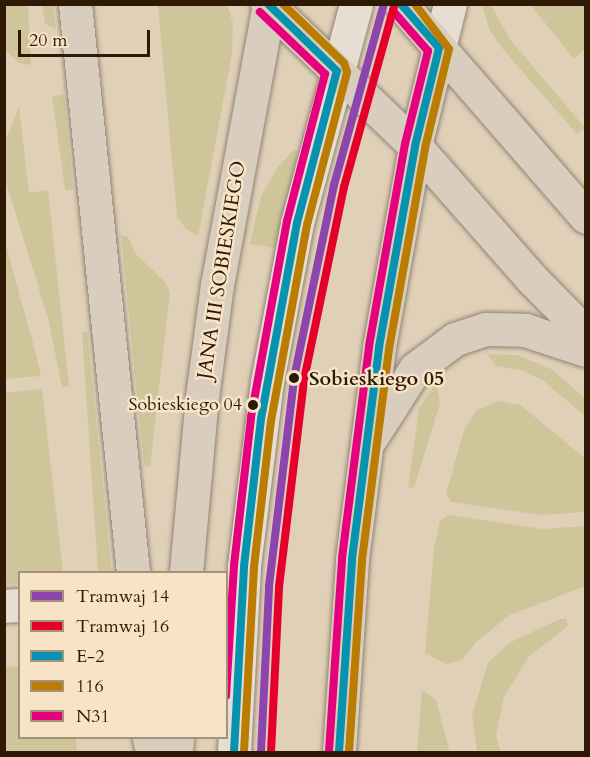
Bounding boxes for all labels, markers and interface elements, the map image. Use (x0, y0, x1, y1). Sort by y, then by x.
scale bar (21, 18, 153, 56)
text: 20 m (29, 28, 68, 53)
street label: JANA III SOBIESKIEGO (192, 159, 250, 381)
place label: Sobieskiego 05 (309, 366, 444, 390)
marker: Sobieskiego 05 (284, 368, 304, 388)
place label: Sobieskiego 04 (128, 394, 242, 416)
marker: Sobieskiego 04 (247, 399, 259, 411)
legend (18, 571, 228, 739)
text: Tramwaj 14 (76, 584, 169, 609)
text: Tramwaj 16 (76, 614, 169, 639)
text: E-2 (76, 644, 104, 669)
text: 116 (76, 674, 104, 699)
text: N31 (76, 704, 110, 729)

